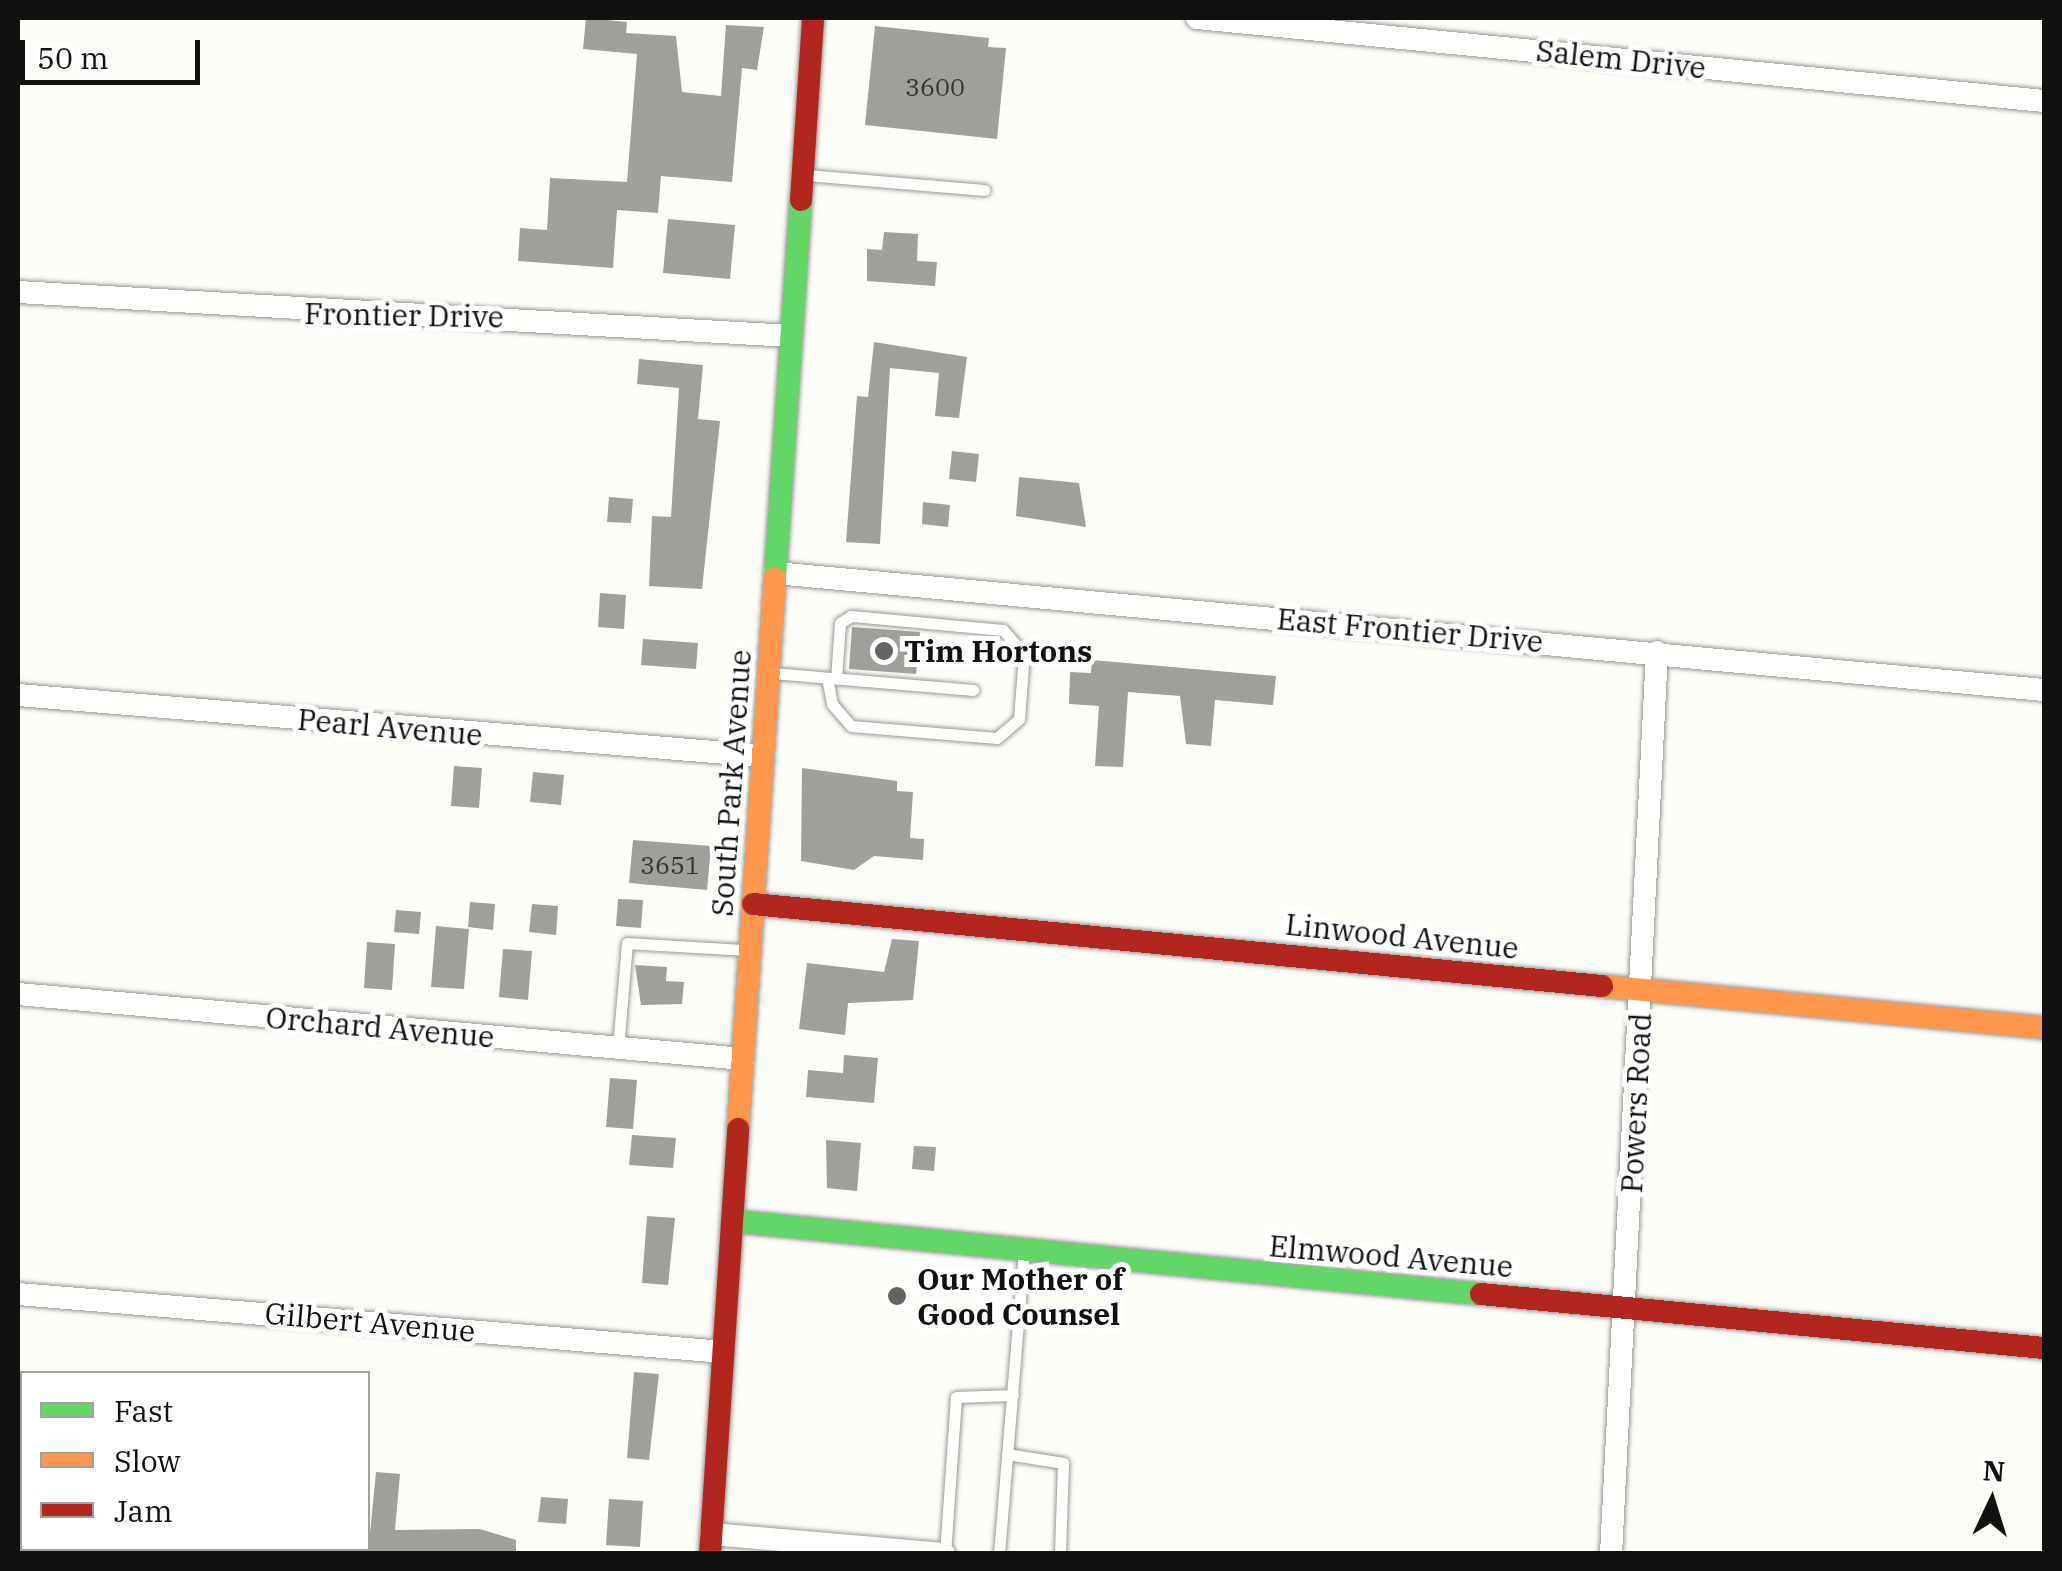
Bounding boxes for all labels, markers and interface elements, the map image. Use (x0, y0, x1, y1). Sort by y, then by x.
scale bar (25, 20, 205, 82)
street label: Salem Drive (1534, 32, 1708, 86)
text: 50 m (37, 38, 109, 77)
house number: 3600 (905, 72, 965, 102)
street label: Frontier Drive (304, 295, 504, 335)
street label: East Frontier Drive (1275, 600, 1545, 660)
place label: Tim Hortons (904, 633, 1092, 669)
marker: Tim Hortons (873, 640, 895, 662)
street label: South Park Avenue (704, 648, 758, 918)
street label: Pearl Avenue (296, 701, 484, 753)
house number: 3651 (640, 850, 700, 880)
street label: Linwood Avenue (1284, 906, 1520, 966)
street label: Orchard Avenue (264, 999, 496, 1055)
street label: Powers Road (1613, 1012, 1659, 1194)
street label: Elmwood Avenue (1268, 1227, 1514, 1285)
place label: Our Mother of Good Counsel (917, 1261, 1124, 1332)
marker: Our Mother of Good Counsel (886, 1285, 908, 1307)
street label: Gilbert Avenue (263, 1295, 477, 1349)
legend (20, 1371, 370, 1551)
text: Fast (114, 1391, 173, 1430)
text: Slow (114, 1441, 181, 1480)
north arrow (1942, 1451, 2042, 1551)
text: N (1982, 1451, 2006, 1490)
text: Jam (114, 1491, 173, 1530)

